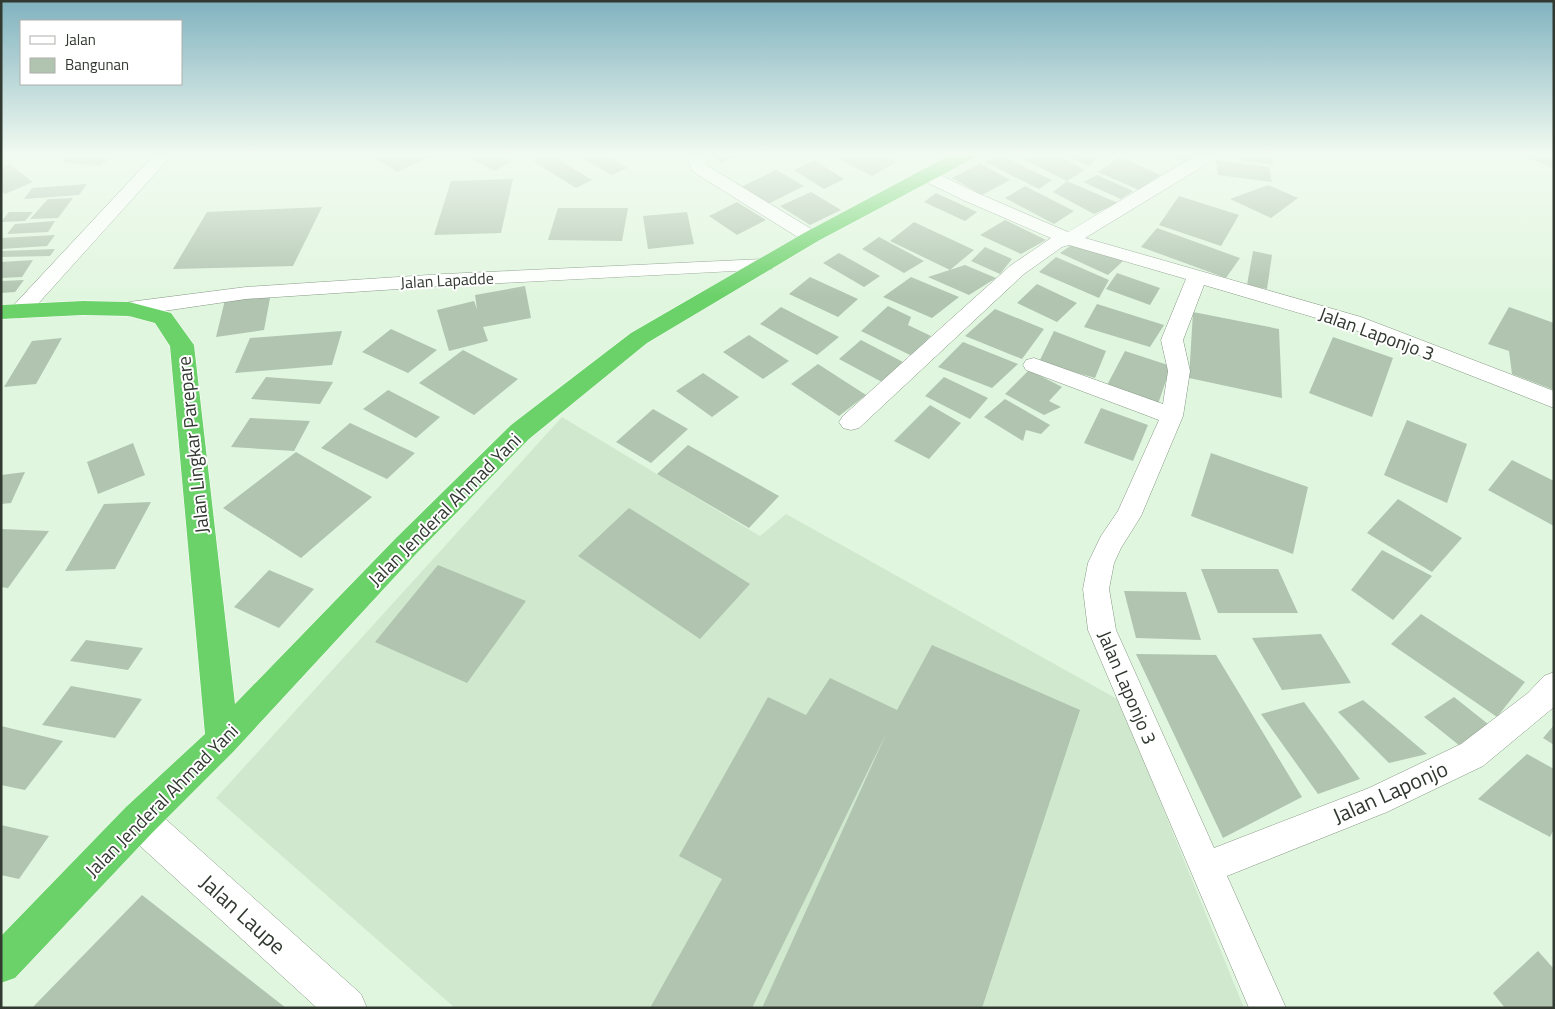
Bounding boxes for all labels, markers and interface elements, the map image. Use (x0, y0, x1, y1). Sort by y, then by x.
legend (20, 20, 182, 85)
text: Jalan (65, 28, 96, 51)
text: Bangunan (65, 53, 129, 76)
street label: Jalan Lapadde (400, 266, 494, 294)
street label: Jalan Laponjo 3 (1315, 299, 1439, 367)
street label: Jalan Lingkar Parepare (168, 355, 216, 535)
street label: Jalan Jenderal Ahmad Yani (361, 426, 527, 592)
street label: Jalan Laponjo 3 (1091, 626, 1165, 748)
street label: Jalan Jenderal Ahmad Yani (78, 717, 244, 883)
street label: Jalan Laponjo (1327, 751, 1453, 833)
street label: Jalan Laupe (192, 866, 294, 962)

